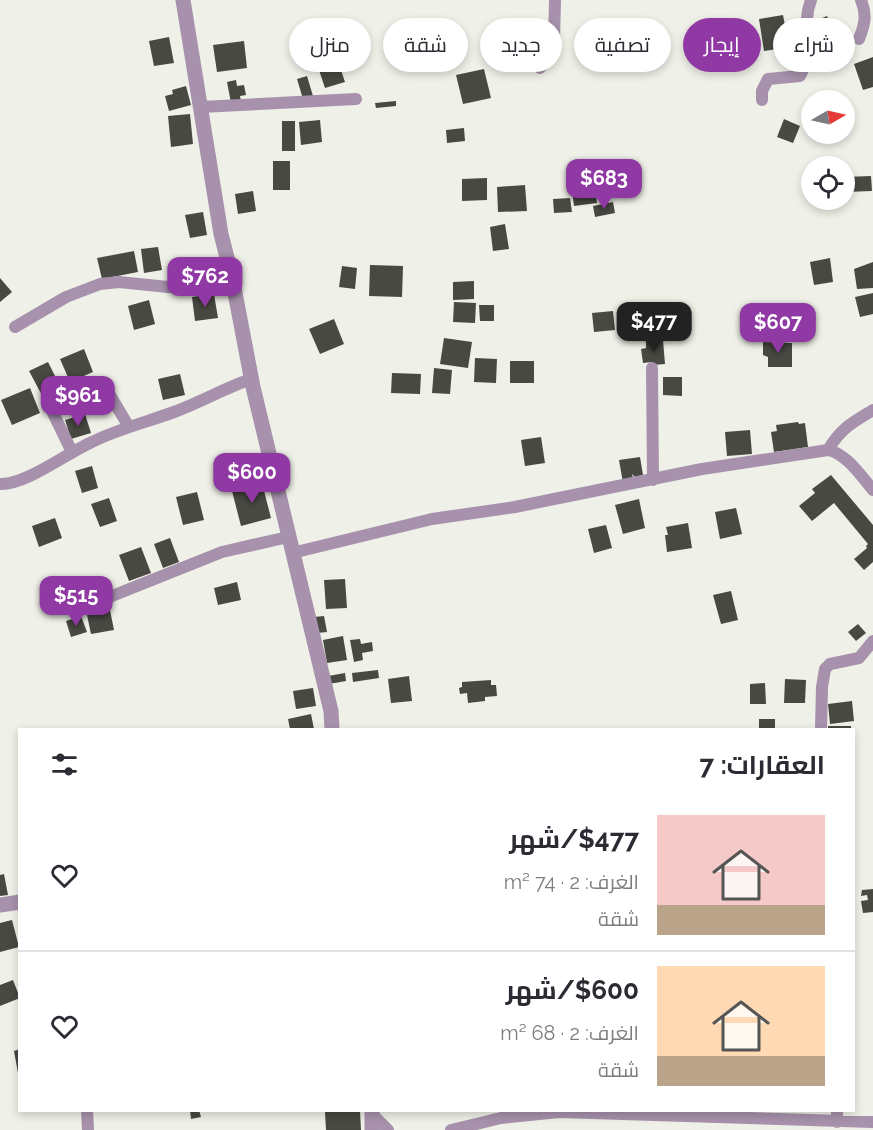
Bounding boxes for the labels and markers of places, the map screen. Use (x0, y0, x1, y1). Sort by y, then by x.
pin: $683 (568, 159, 640, 210)
pin: $762 (169, 257, 241, 308)
pin: $477 (618, 302, 690, 353)
pin: $607 (742, 303, 814, 354)
pin: $961 (42, 376, 114, 427)
pin: $600 (216, 453, 288, 504)
pin: $515 (40, 576, 112, 627)

